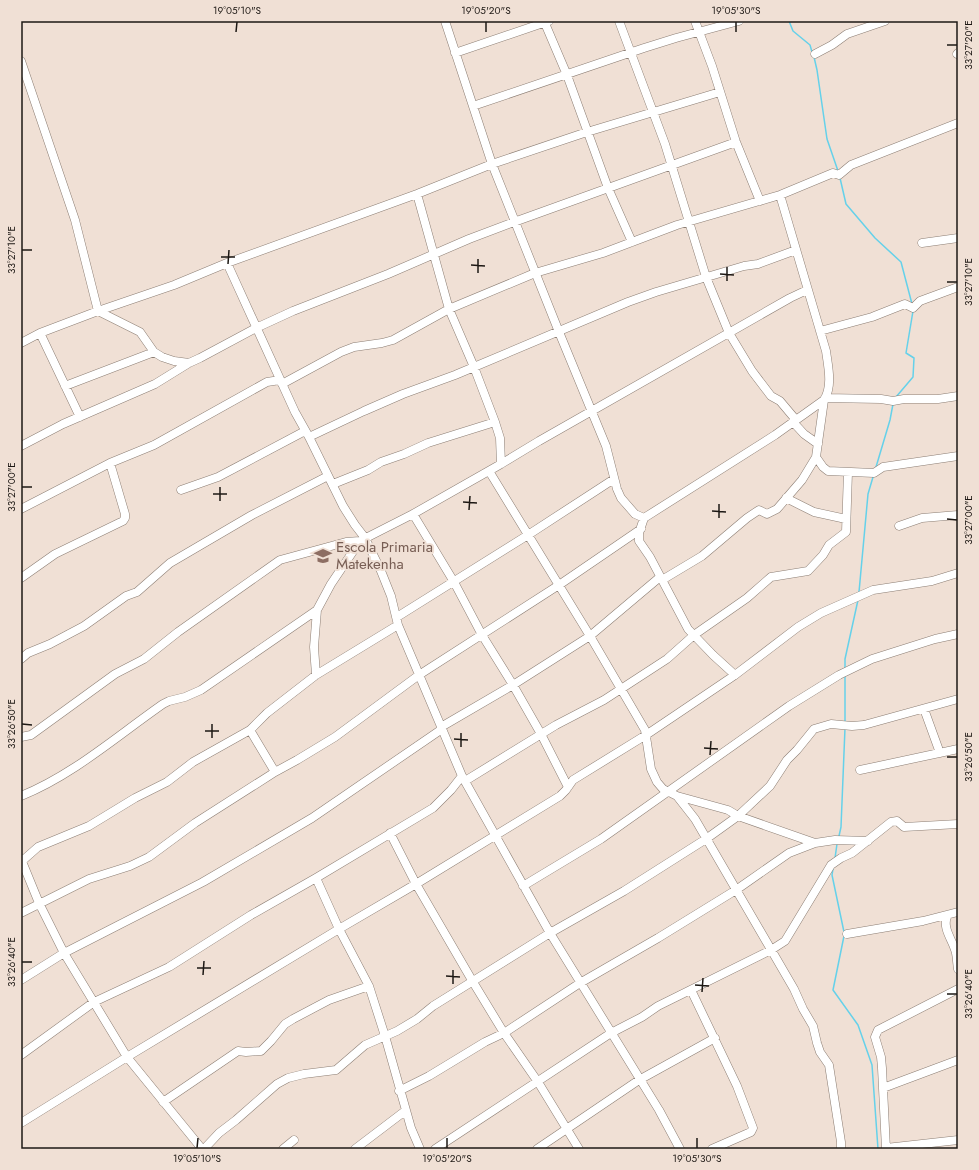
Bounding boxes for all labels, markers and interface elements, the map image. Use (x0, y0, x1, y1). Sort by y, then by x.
text: 19°05'10"S (213, 3, 262, 18)
text: 19°05'20"S (461, 3, 511, 18)
text: 19°05'30"S (711, 3, 761, 18)
text: 33°27'20"E (961, 20, 976, 70)
text: 33°27'10"E (4, 226, 19, 274)
text: 33°27'10"E (961, 258, 976, 306)
text: 33°27'00"E (4, 462, 19, 512)
text: 33°27'00"E (961, 495, 976, 545)
place label: Escola Primaria Matekenha (336, 536, 433, 575)
school or university icon: Escola Primaria Matekenha (313, 546, 333, 566)
text: 33°26'50"E (4, 699, 19, 749)
text: 33°26'50"E (961, 732, 976, 782)
text: 33°26'40"E (4, 937, 19, 987)
text: 33°26'40"E (961, 969, 976, 1019)
text: 19°05'10"S (173, 1151, 222, 1166)
text: 19°05'20"S (422, 1151, 472, 1166)
text: 19°05'30"S (672, 1151, 722, 1166)

